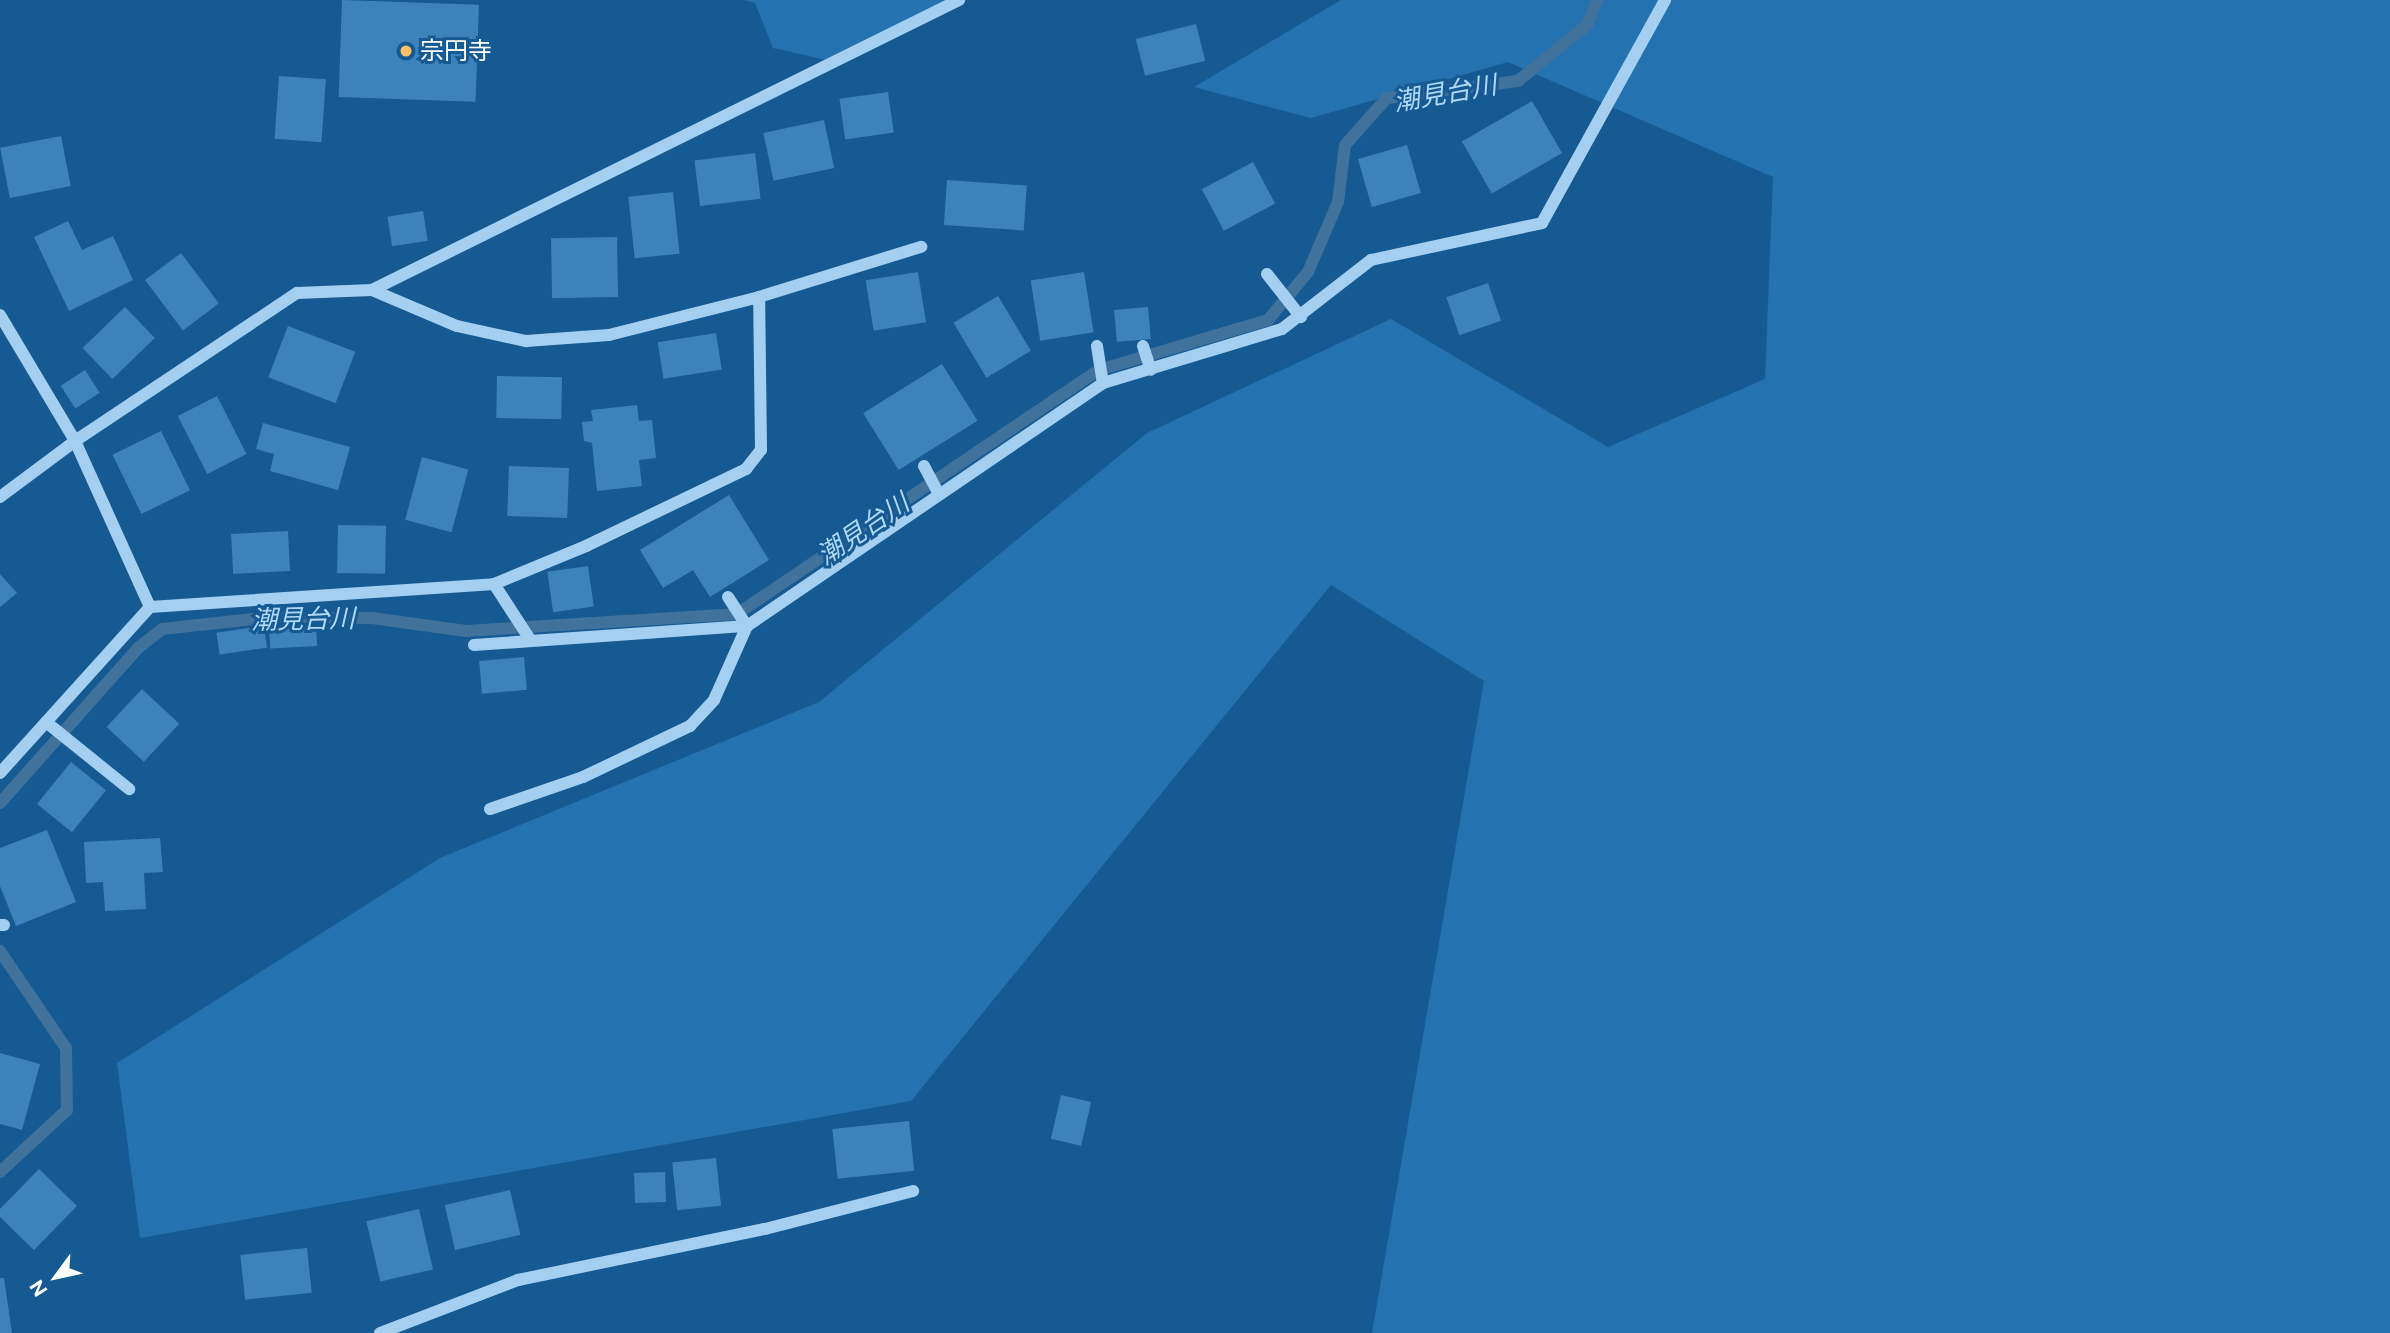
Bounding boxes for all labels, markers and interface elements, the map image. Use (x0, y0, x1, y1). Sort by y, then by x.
place label: 宗円寺 (420, 37, 492, 65)
marker: 宗円寺 (398, 43, 414, 59)
water label: 潮見台川 (1391, 69, 1499, 117)
water label: 潮見台川 (811, 487, 915, 571)
water label: 潮見台川 (251, 602, 355, 636)
north arrow (21, 1242, 91, 1312)
text: N (25, 1276, 52, 1301)

